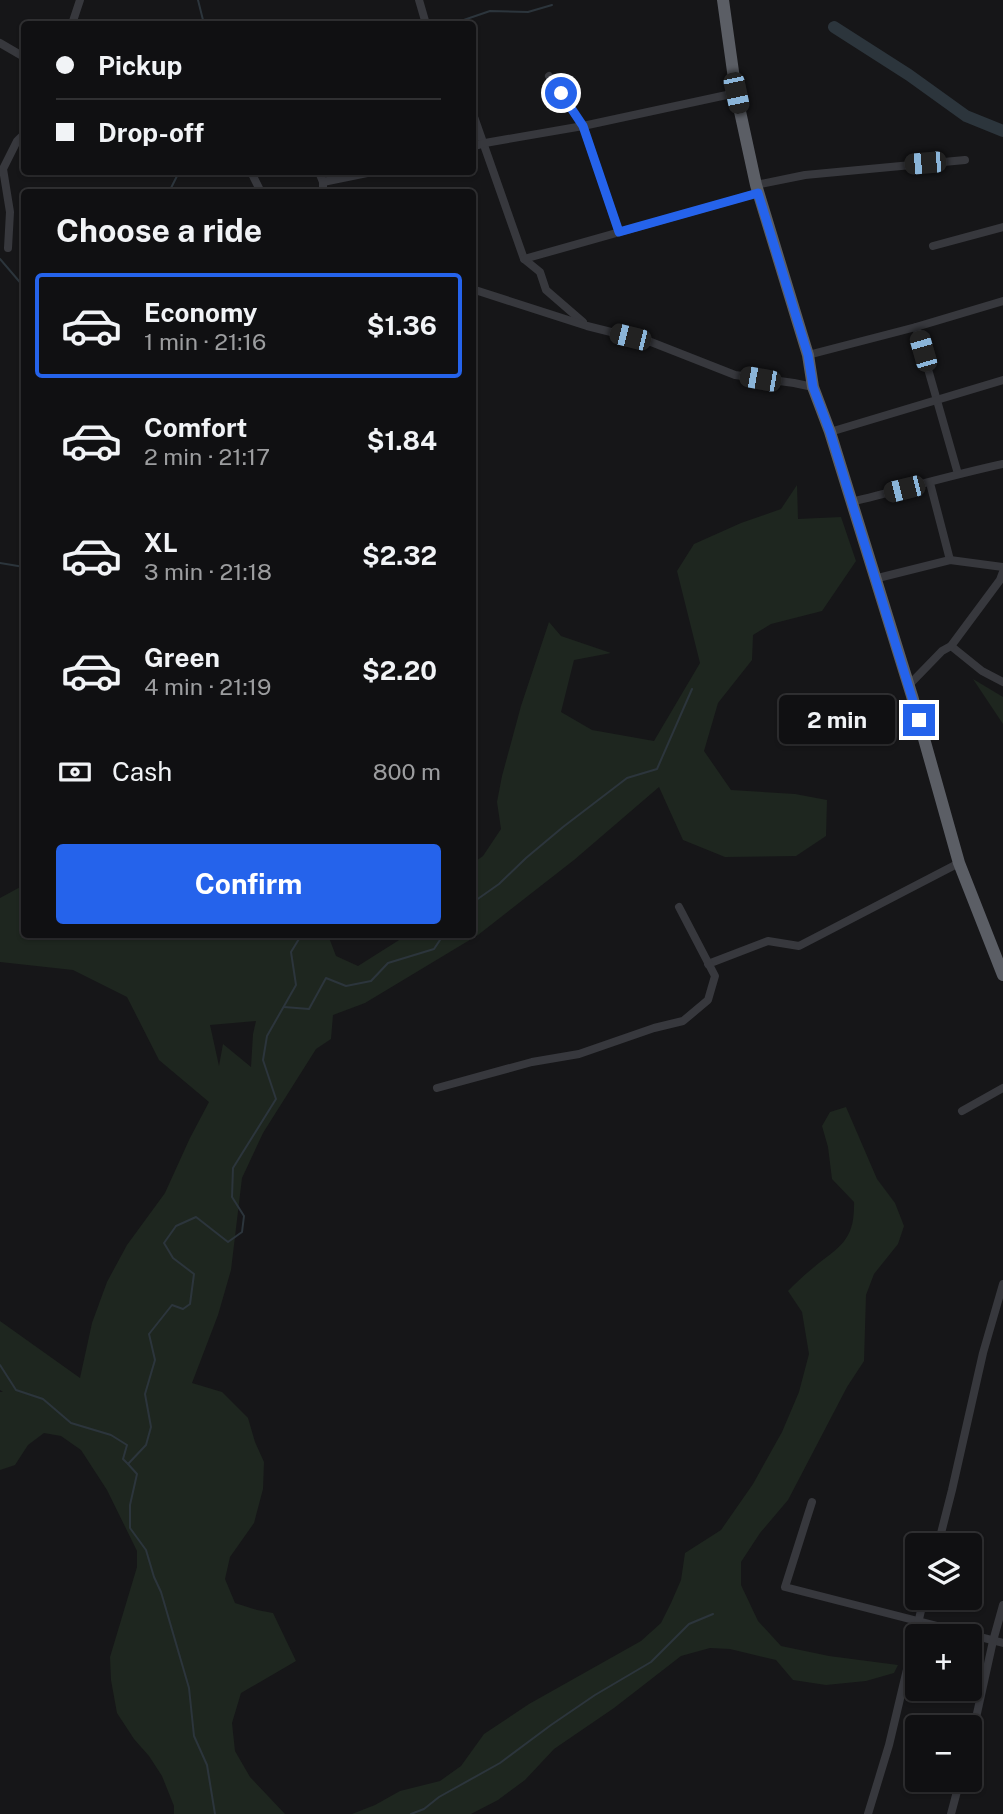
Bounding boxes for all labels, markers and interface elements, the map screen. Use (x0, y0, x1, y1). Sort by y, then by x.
text: Pickup (98, 50, 182, 81)
car (722, 70, 751, 116)
route start (545, 77, 577, 109)
text: Drop-off (98, 117, 204, 148)
car (904, 151, 947, 175)
text: Choose a ride (56, 212, 262, 249)
icon: car (60, 294, 123, 357)
text: Economy (144, 297, 257, 328)
text: $1.36 (367, 310, 437, 341)
car (608, 322, 653, 352)
text: 1 min · 21:16 (144, 328, 266, 355)
car (908, 328, 939, 374)
car (738, 365, 783, 393)
icon: car (60, 409, 123, 472)
text: Comfort (144, 412, 247, 443)
text: $1.84 (367, 425, 437, 456)
text: 2 min · 21:17 (144, 443, 270, 470)
car (882, 474, 927, 504)
icon: car (60, 524, 123, 587)
text: XL (144, 527, 178, 558)
text: $2.32 (362, 540, 437, 571)
text: 3 min · 21:18 (144, 558, 272, 585)
icon: car (60, 639, 123, 702)
text: Green (144, 642, 220, 673)
text: $2.20 (362, 655, 437, 686)
text: 4 min · 21:19 (144, 673, 271, 700)
callout: 2 min (779, 696, 894, 744)
route end (903, 704, 935, 736)
text: 2 min (807, 706, 867, 733)
icon: cash (56, 753, 94, 791)
text: Cash (112, 756, 172, 787)
text: 800 m (373, 758, 441, 785)
button: Confirm (56, 844, 441, 924)
map controls (905, 1533, 982, 1792)
button: layers (905, 1533, 982, 1610)
button: + (905, 1624, 982, 1701)
button: − (905, 1715, 982, 1792)

